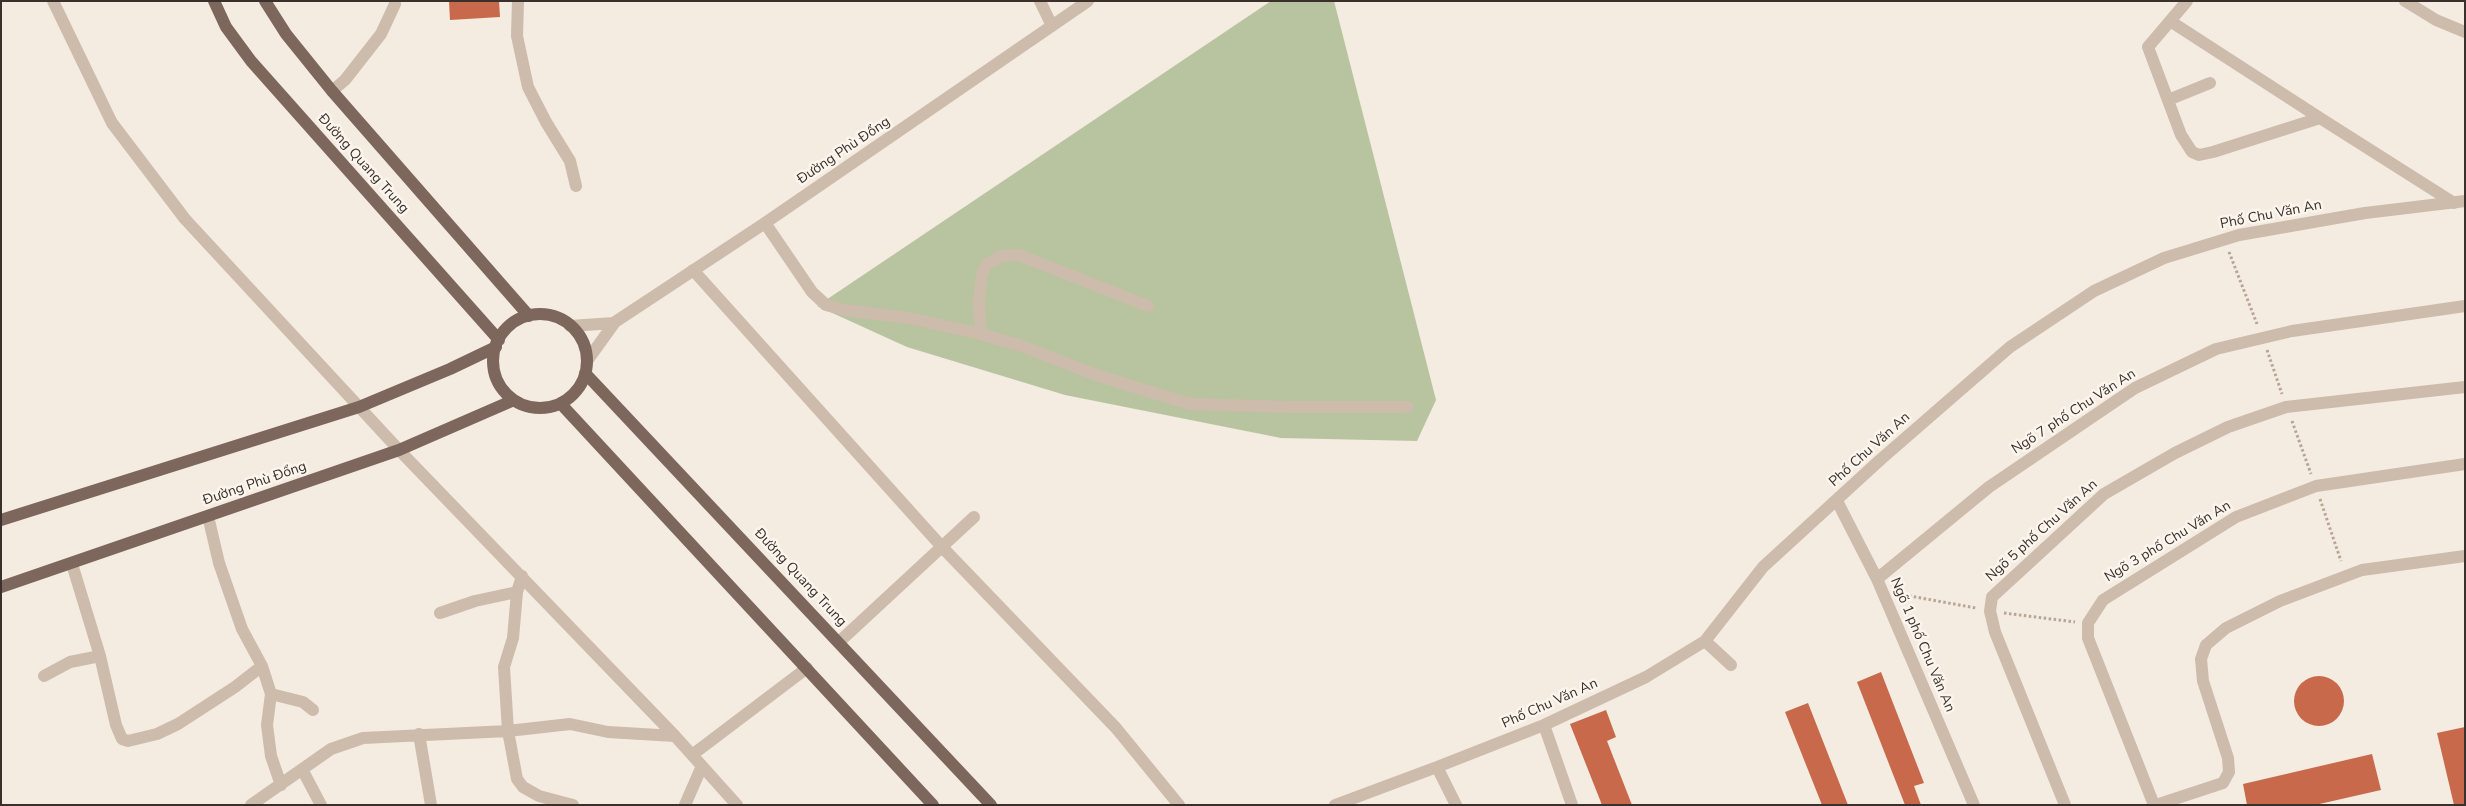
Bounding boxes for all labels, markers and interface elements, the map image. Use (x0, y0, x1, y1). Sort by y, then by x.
street label: Đường Quang Trung (314, 111, 412, 217)
street label: Đường Phù Đổng (794, 114, 894, 188)
street label: Phố Chu Văn An (2219, 197, 2323, 233)
street label: Ngõ 7 phố Chu Văn An (2009, 366, 2139, 458)
street label: Phố Chu Văn An (1826, 409, 1914, 491)
street label: Đường Phù Đổng (201, 458, 309, 510)
street label: Ngõ 5 phố Chu Văn An (1983, 477, 2101, 585)
street label: Ngõ 3 phố Chu Văn An (2102, 498, 2234, 586)
street label: Đường Quang Trung (750, 525, 850, 631)
street label: Ngõ 1 phố Chu Văn An (1886, 575, 1958, 715)
street label: Phố Chu Văn An (1500, 675, 1600, 733)

